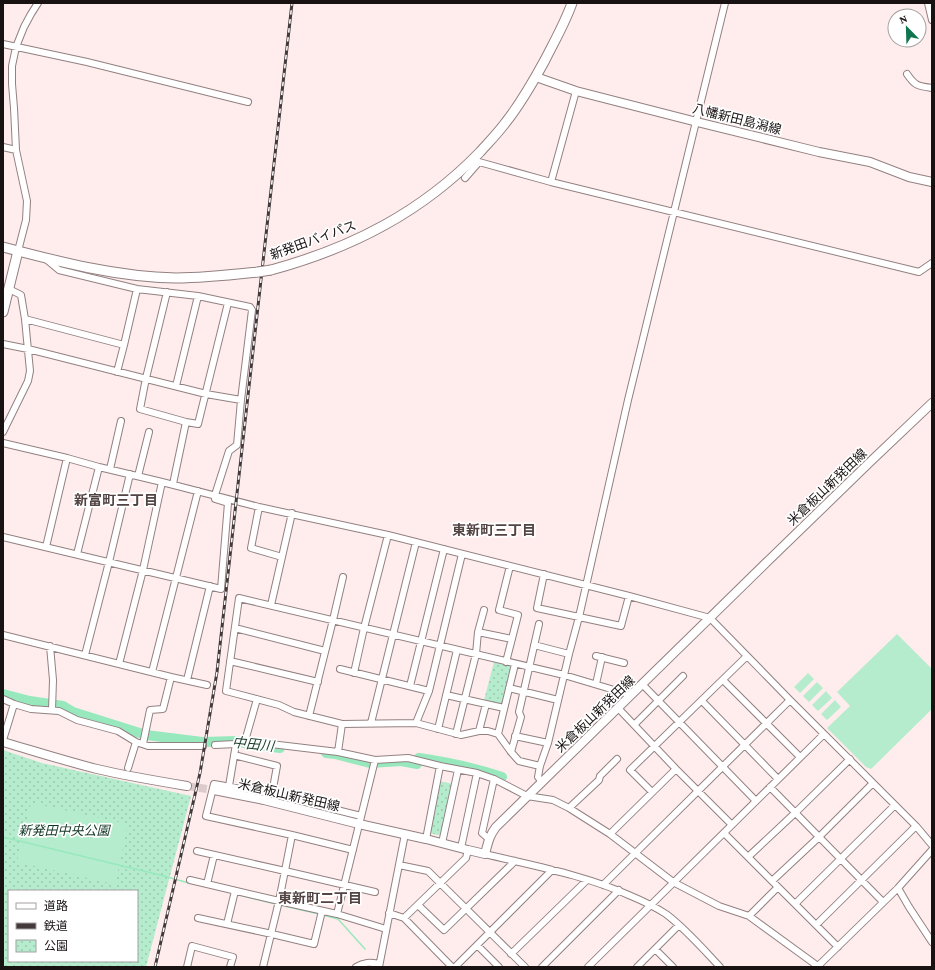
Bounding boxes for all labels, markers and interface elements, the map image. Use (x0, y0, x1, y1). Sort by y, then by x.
north arrow (887, 8, 927, 48)
text: N (897, 12, 909, 26)
street label: 八幡新田島潟線 (691, 101, 783, 137)
street label: 新発田バイパス (268, 217, 358, 263)
street label: 米倉板山新発田線 (784, 445, 870, 529)
district label: 新富町三丁目 (74, 492, 158, 508)
district label: 東新町三丁目 (452, 522, 536, 538)
street label: 米倉板山新発田線 (552, 672, 638, 756)
water label: 中田川 (231, 734, 277, 754)
street label: 米倉板山新発田線 (237, 776, 341, 814)
park label: 新発田中央公園 (18, 823, 111, 838)
legend (8, 890, 138, 962)
district label: 東新町二丁目 (278, 890, 362, 906)
text: 道路 (44, 899, 68, 913)
text: 鉄道 (44, 919, 68, 933)
text: 公園 (44, 939, 68, 953)

